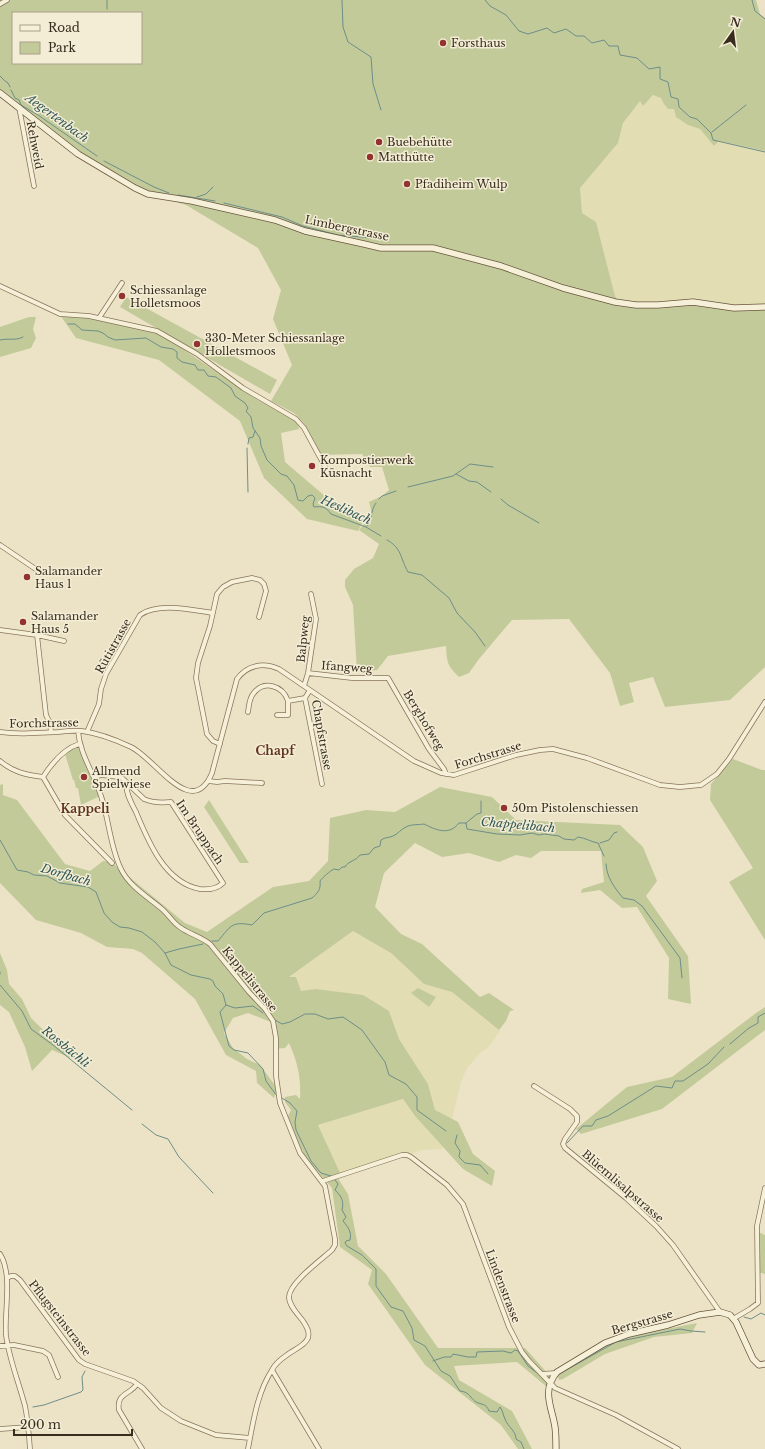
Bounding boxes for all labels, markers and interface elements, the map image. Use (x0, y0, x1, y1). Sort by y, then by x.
legend (12, 12, 142, 64)
north arrow (713, 12, 753, 52)
text: N (729, 14, 743, 30)
text: Road (48, 20, 80, 35)
place label: Forsthaus (451, 36, 506, 50)
marker: Forsthaus (438, 38, 448, 48)
text: Park (48, 40, 76, 55)
water label: Aegertenbach (21, 88, 92, 146)
street label: Rehweid (23, 120, 47, 171)
place label: Buebehütte (387, 135, 452, 149)
marker: Buebehütte (374, 137, 384, 147)
place label: Matthütte (378, 150, 434, 164)
marker: Matthütte (365, 152, 375, 162)
place label: Pfadiheim Wulp (415, 177, 508, 191)
marker: Pfadiheim Wulp (402, 179, 412, 189)
street label: Limbergstrasse (304, 212, 390, 244)
place label: Schiessanlage Holletsmoos (130, 283, 207, 310)
marker: Schiessanlage Holletsmoos (117, 291, 127, 301)
place label: 330-Meter Schiessanlage Holletsmoos (205, 331, 345, 358)
marker: 330-Meter Schiessanlage Holletsmoos (192, 339, 202, 349)
place label: Kompostierwerk Küsnacht (320, 453, 414, 480)
marker: Kompostierwerk Küsnacht (307, 461, 317, 471)
water label: Heslibach (318, 491, 374, 527)
place label: Salamander Haus 1 (35, 564, 103, 591)
marker: Salamander Haus 1 (22, 572, 32, 582)
place label: Salamander Haus 5 (31, 609, 99, 636)
street label: Balpweg (294, 614, 312, 663)
street label: Rütistrasse (92, 616, 134, 676)
marker: Salamander Haus 5 (18, 617, 28, 627)
street label: Ifangweg (321, 658, 374, 676)
street label: Berghofweg (401, 687, 448, 753)
street label: Chapfstrasse (309, 699, 335, 771)
street label: Forchstrasse (9, 715, 79, 731)
street label: Forchstrasse (453, 738, 523, 772)
district label: Chapf (255, 743, 296, 758)
place label: Allmend Spielwiese (91, 764, 151, 791)
marker: Allmend Spielwiese (79, 772, 89, 782)
street label: Im Bruppach (173, 797, 227, 867)
district label: Kappeli (60, 801, 110, 816)
place label: 50m Pistolenschiessen (512, 801, 639, 815)
marker: 50m Pistolenschiessen (499, 803, 509, 813)
water label: Chappelibach (480, 814, 556, 835)
water label: Dorfbach (39, 860, 93, 889)
street label: Kappelistrasse (219, 944, 281, 1014)
water label: Rossbächli (38, 1022, 94, 1071)
street label: Blüemlisalpstrasse (579, 1147, 667, 1225)
street label: Lindenstrasse (483, 1247, 523, 1325)
street label: Pflugsteinstrasse (26, 1277, 94, 1359)
street label: Bergstrasse (610, 1307, 674, 1337)
scale bar (14, 1411, 132, 1437)
text: 200 m (20, 1417, 61, 1432)

